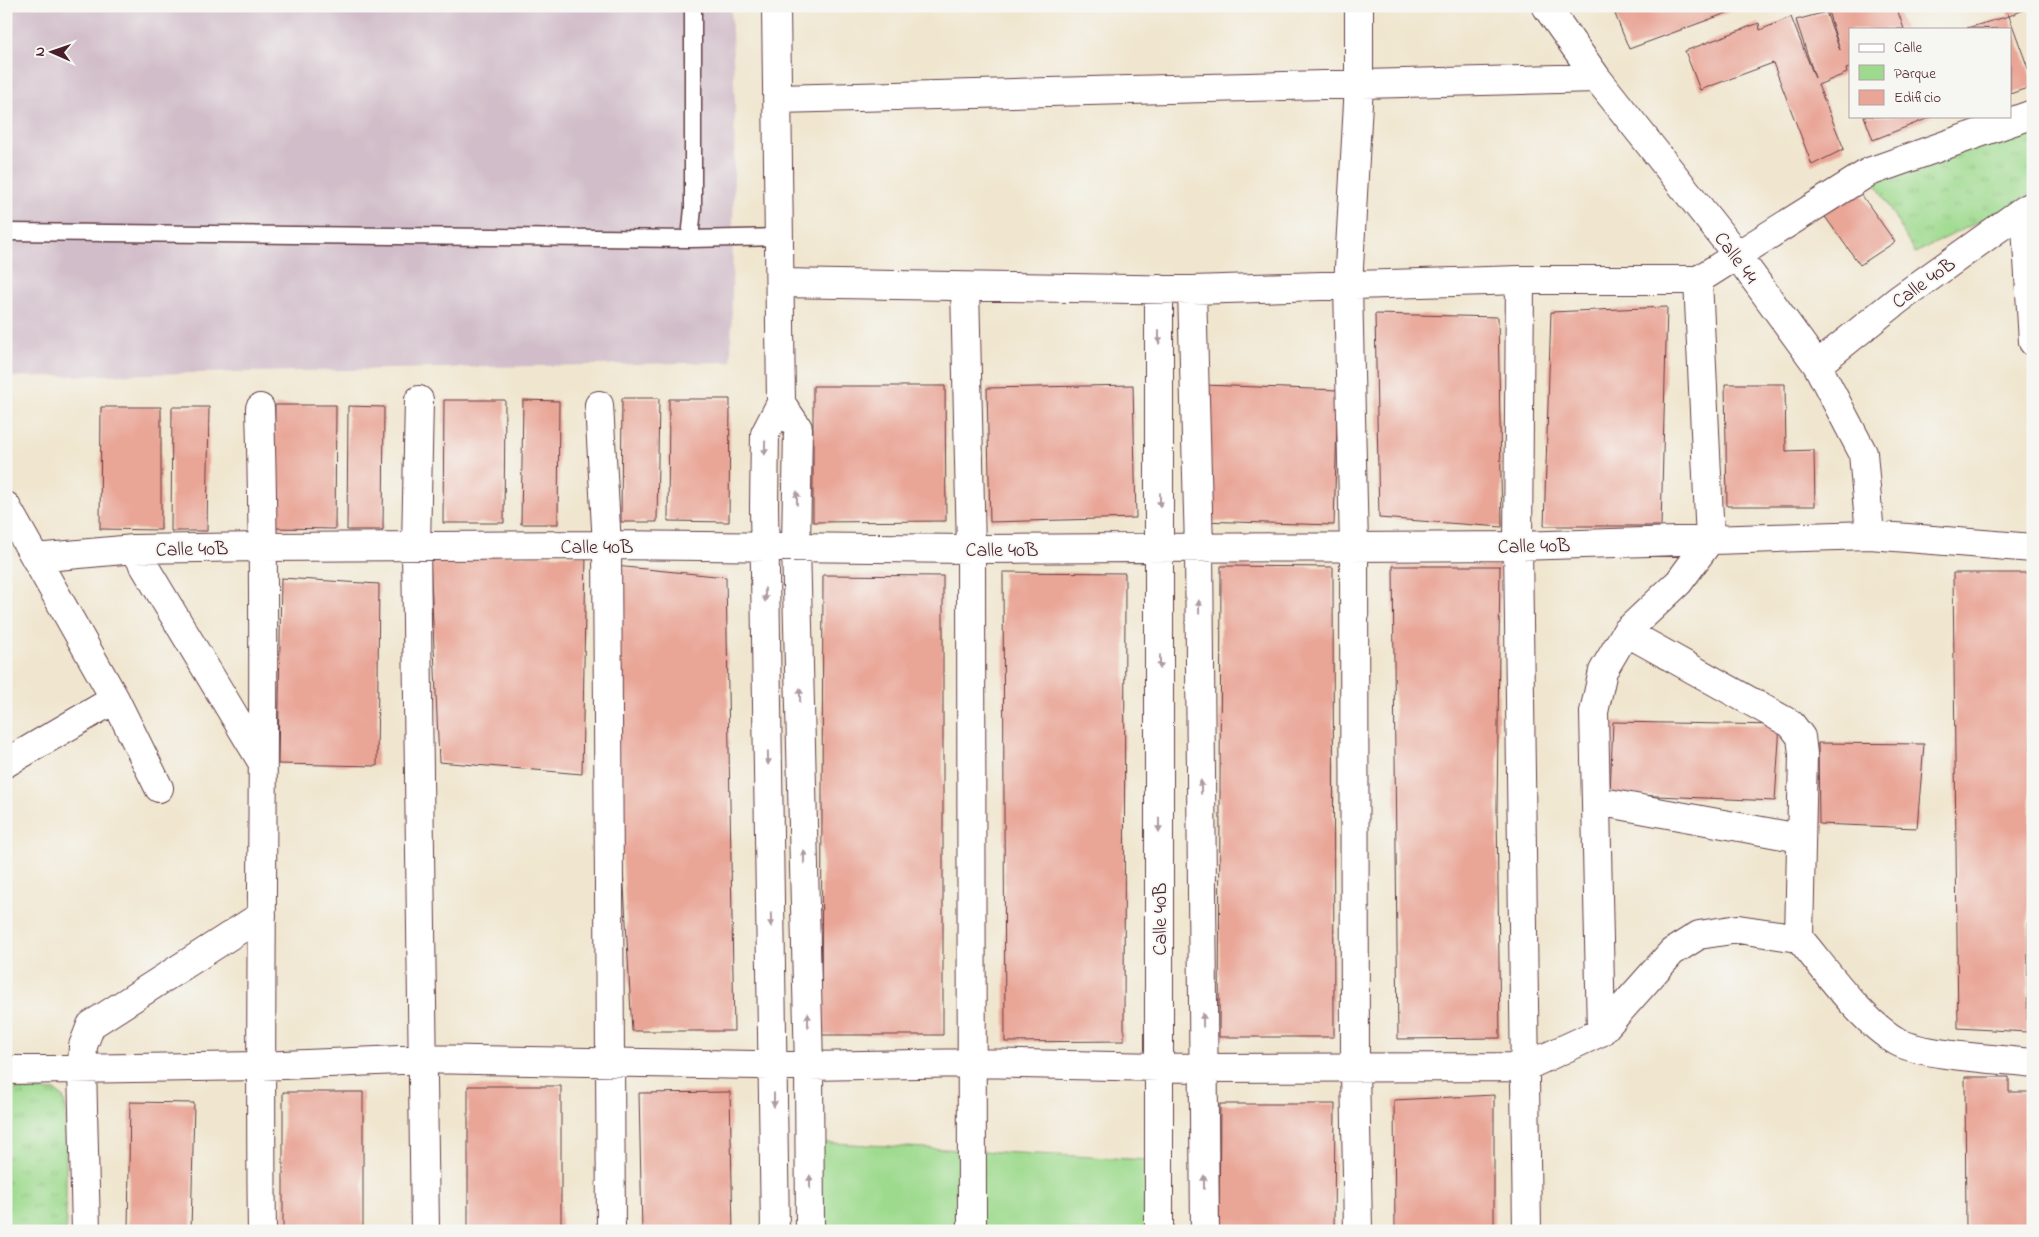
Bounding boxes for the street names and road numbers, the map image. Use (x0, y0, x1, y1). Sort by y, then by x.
street label: Calle 44 (1706, 226, 1764, 291)
street label: Calle 40B (1886, 251, 1962, 317)
street label: Calle 40B (1497, 532, 1571, 563)
street label: Calle 40B (561, 534, 633, 563)
street label: Calle 40B (155, 535, 229, 566)
street label: Calle 40B (966, 537, 1038, 566)
street label: Calle 40B (1147, 883, 1176, 955)

